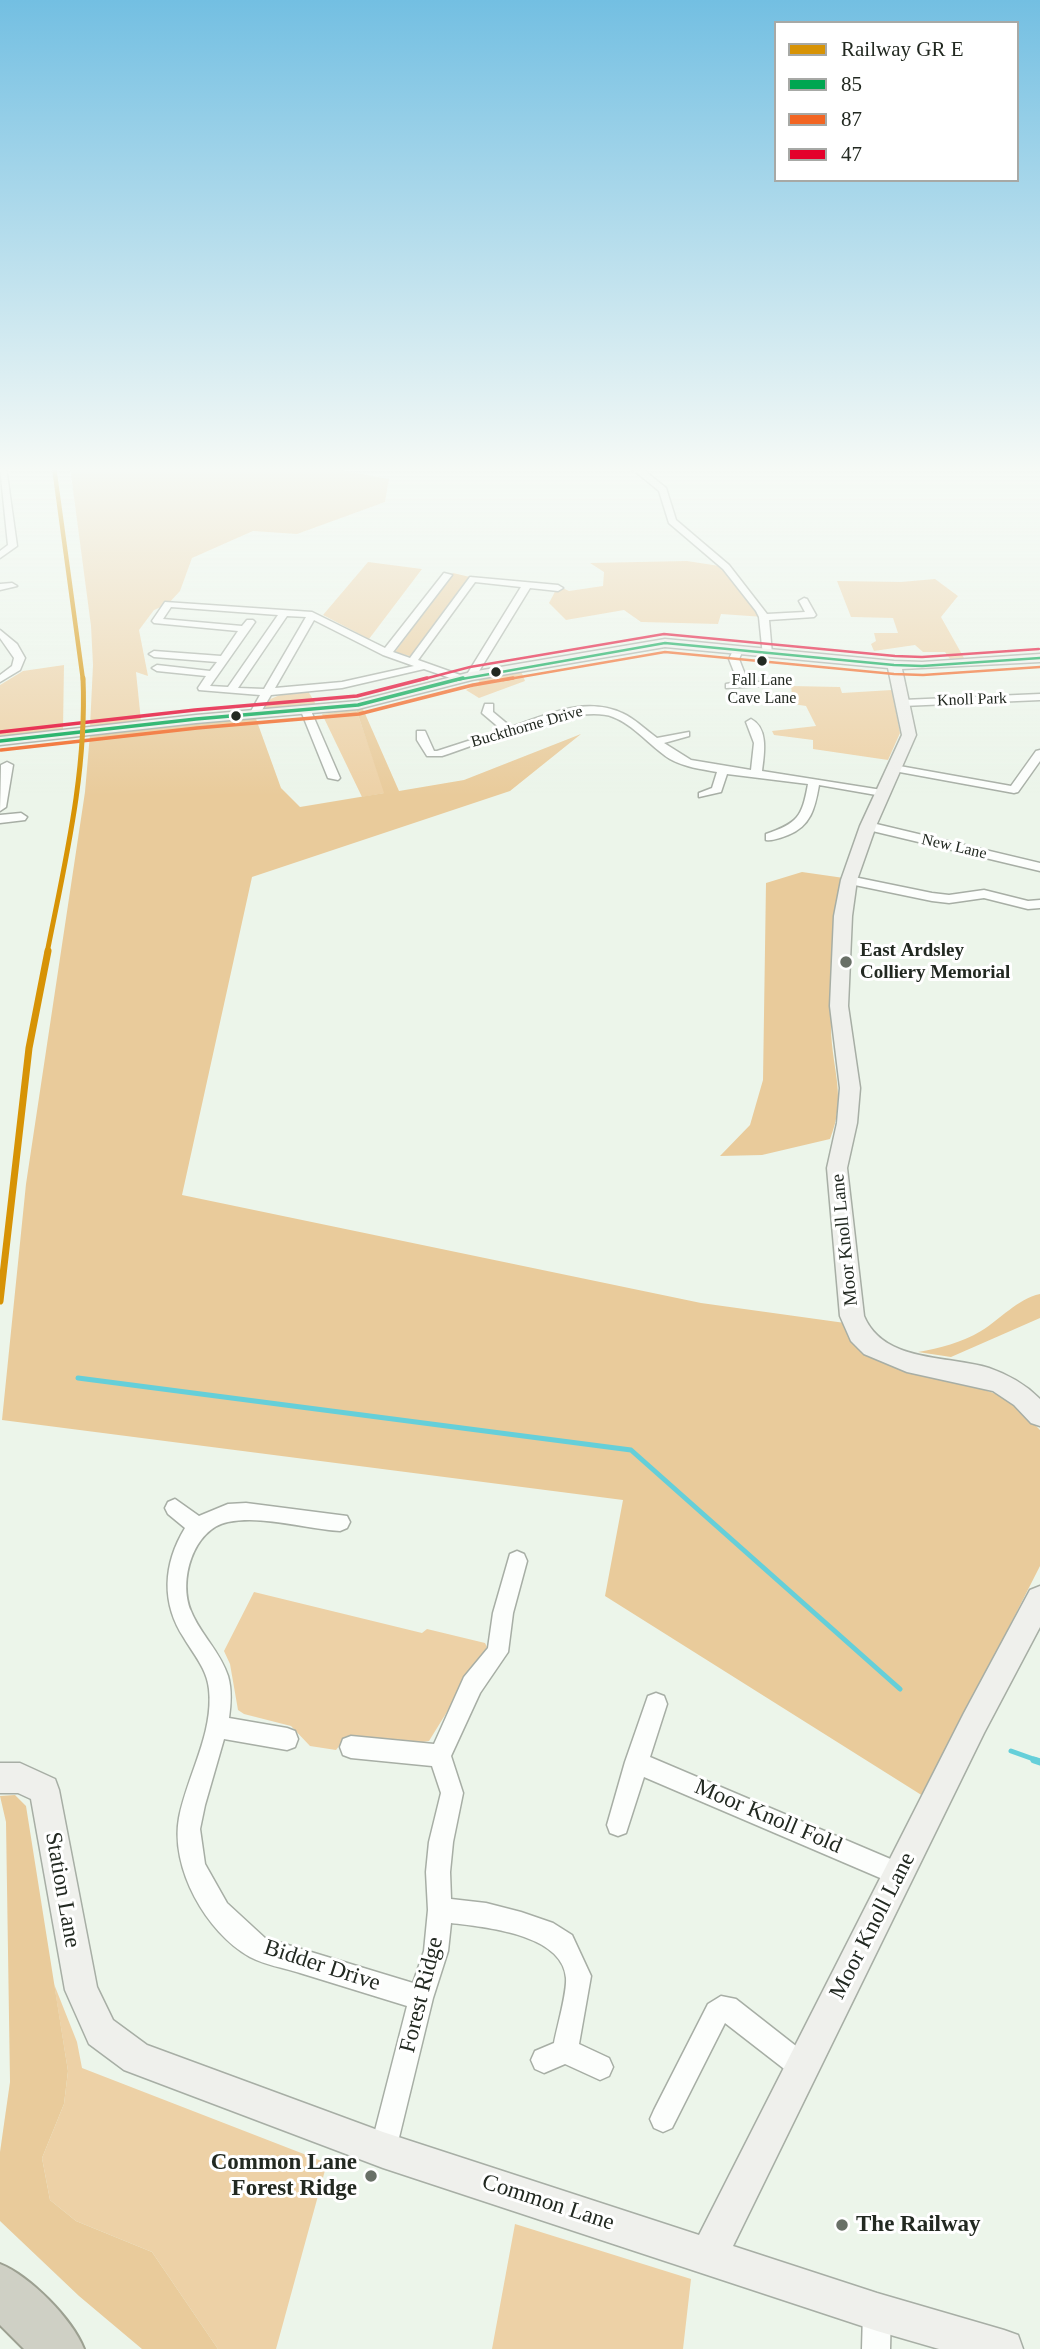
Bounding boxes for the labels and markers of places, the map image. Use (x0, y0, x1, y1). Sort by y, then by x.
marker: Fall Lane Cave Lane (755, 654, 769, 668)
unlabelled marker (489, 665, 503, 679)
place label: Fall Lane Cave Lane (728, 671, 796, 709)
unlabelled marker (229, 709, 243, 723)
place label: East Ardsley Colliery Memorial (860, 940, 1010, 984)
marker: East Ardsley Colliery Memorial (838, 954, 854, 970)
place label: Common Lane Forest Ridge (211, 2149, 357, 2203)
marker: Common Lane Forest Ridge (363, 2168, 379, 2184)
place label: The Railway (856, 2211, 981, 2239)
marker: The Railway (834, 2217, 850, 2233)

